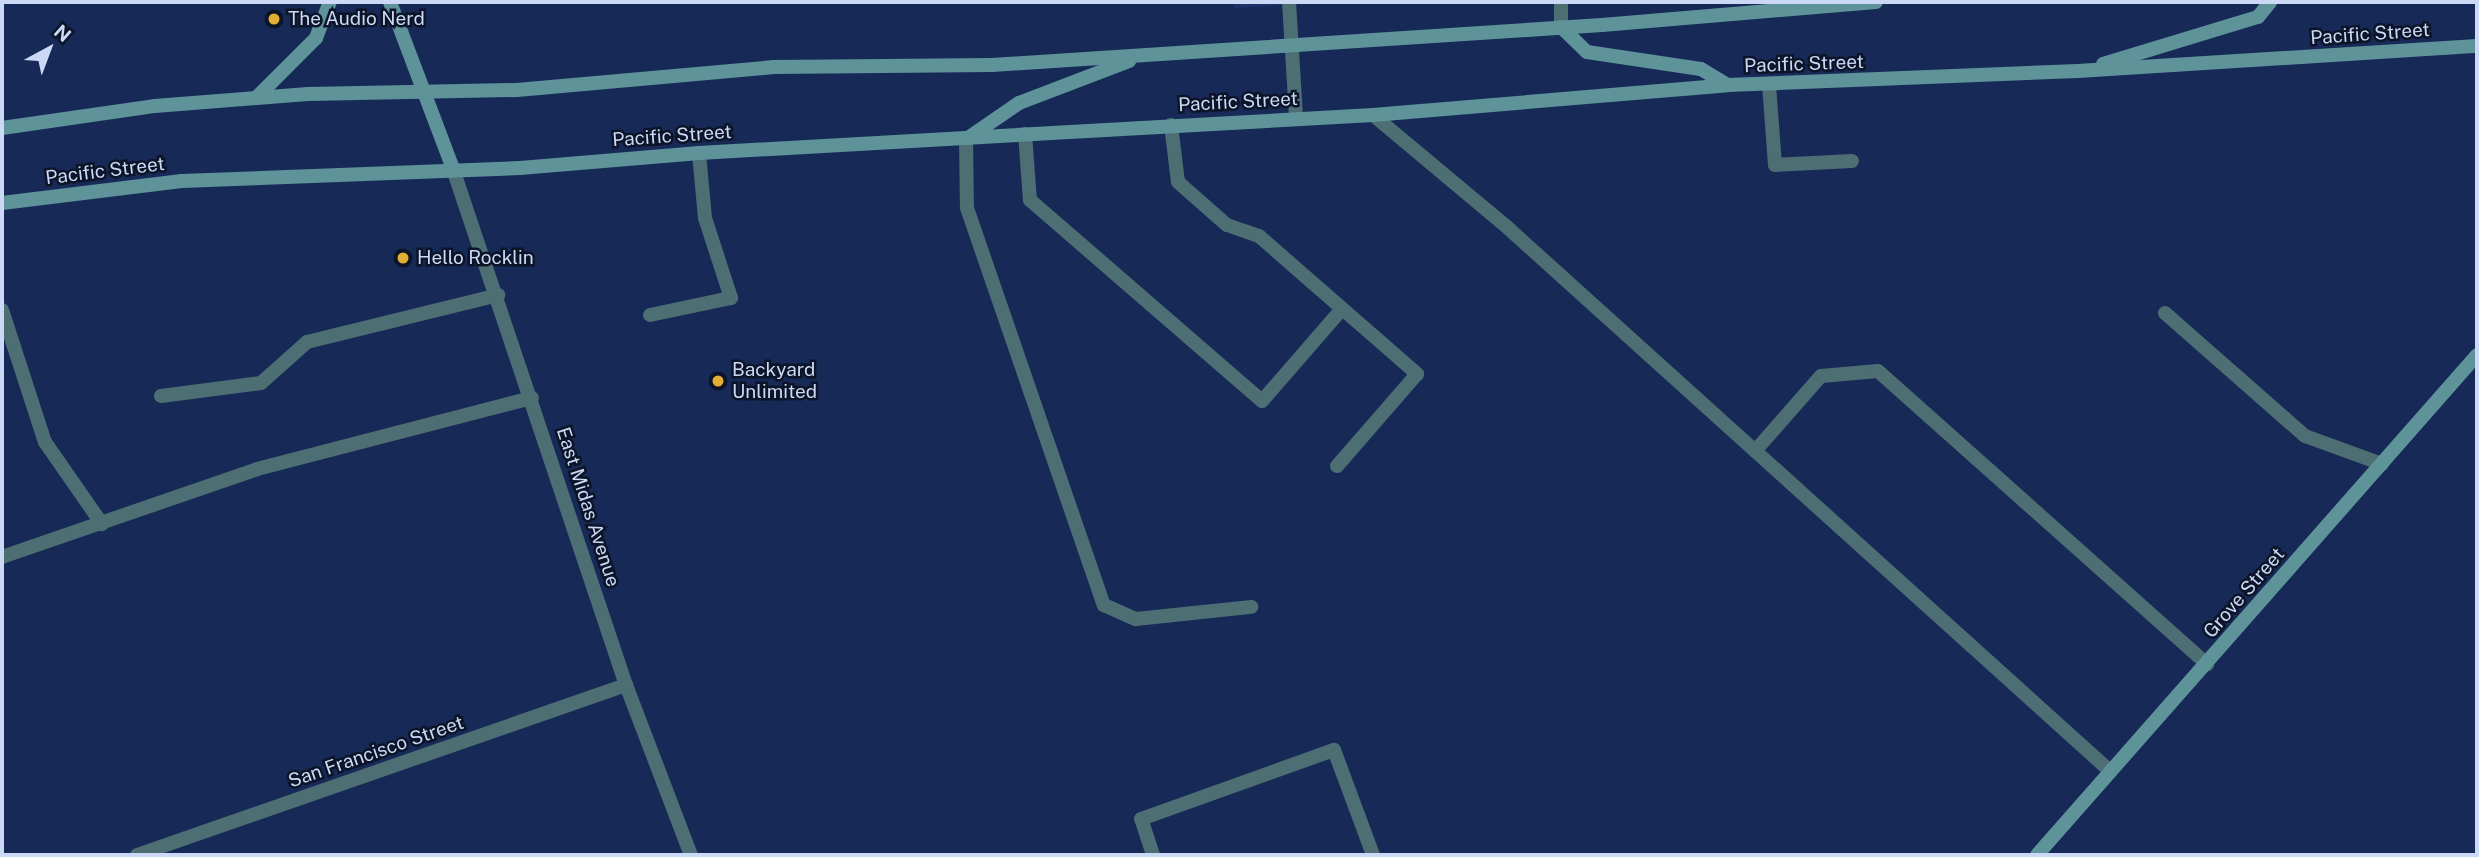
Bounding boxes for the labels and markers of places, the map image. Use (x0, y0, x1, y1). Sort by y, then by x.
place label: The Audio Nerd (288, 8, 425, 30)
marker: The Audio Nerd (266, 11, 282, 27)
place label: Hello Rocklin (417, 247, 534, 269)
marker: Hello Rocklin (395, 250, 411, 266)
place label: Backyard Unlimited (732, 359, 817, 403)
marker: Backyard Unlimited (710, 373, 726, 389)

